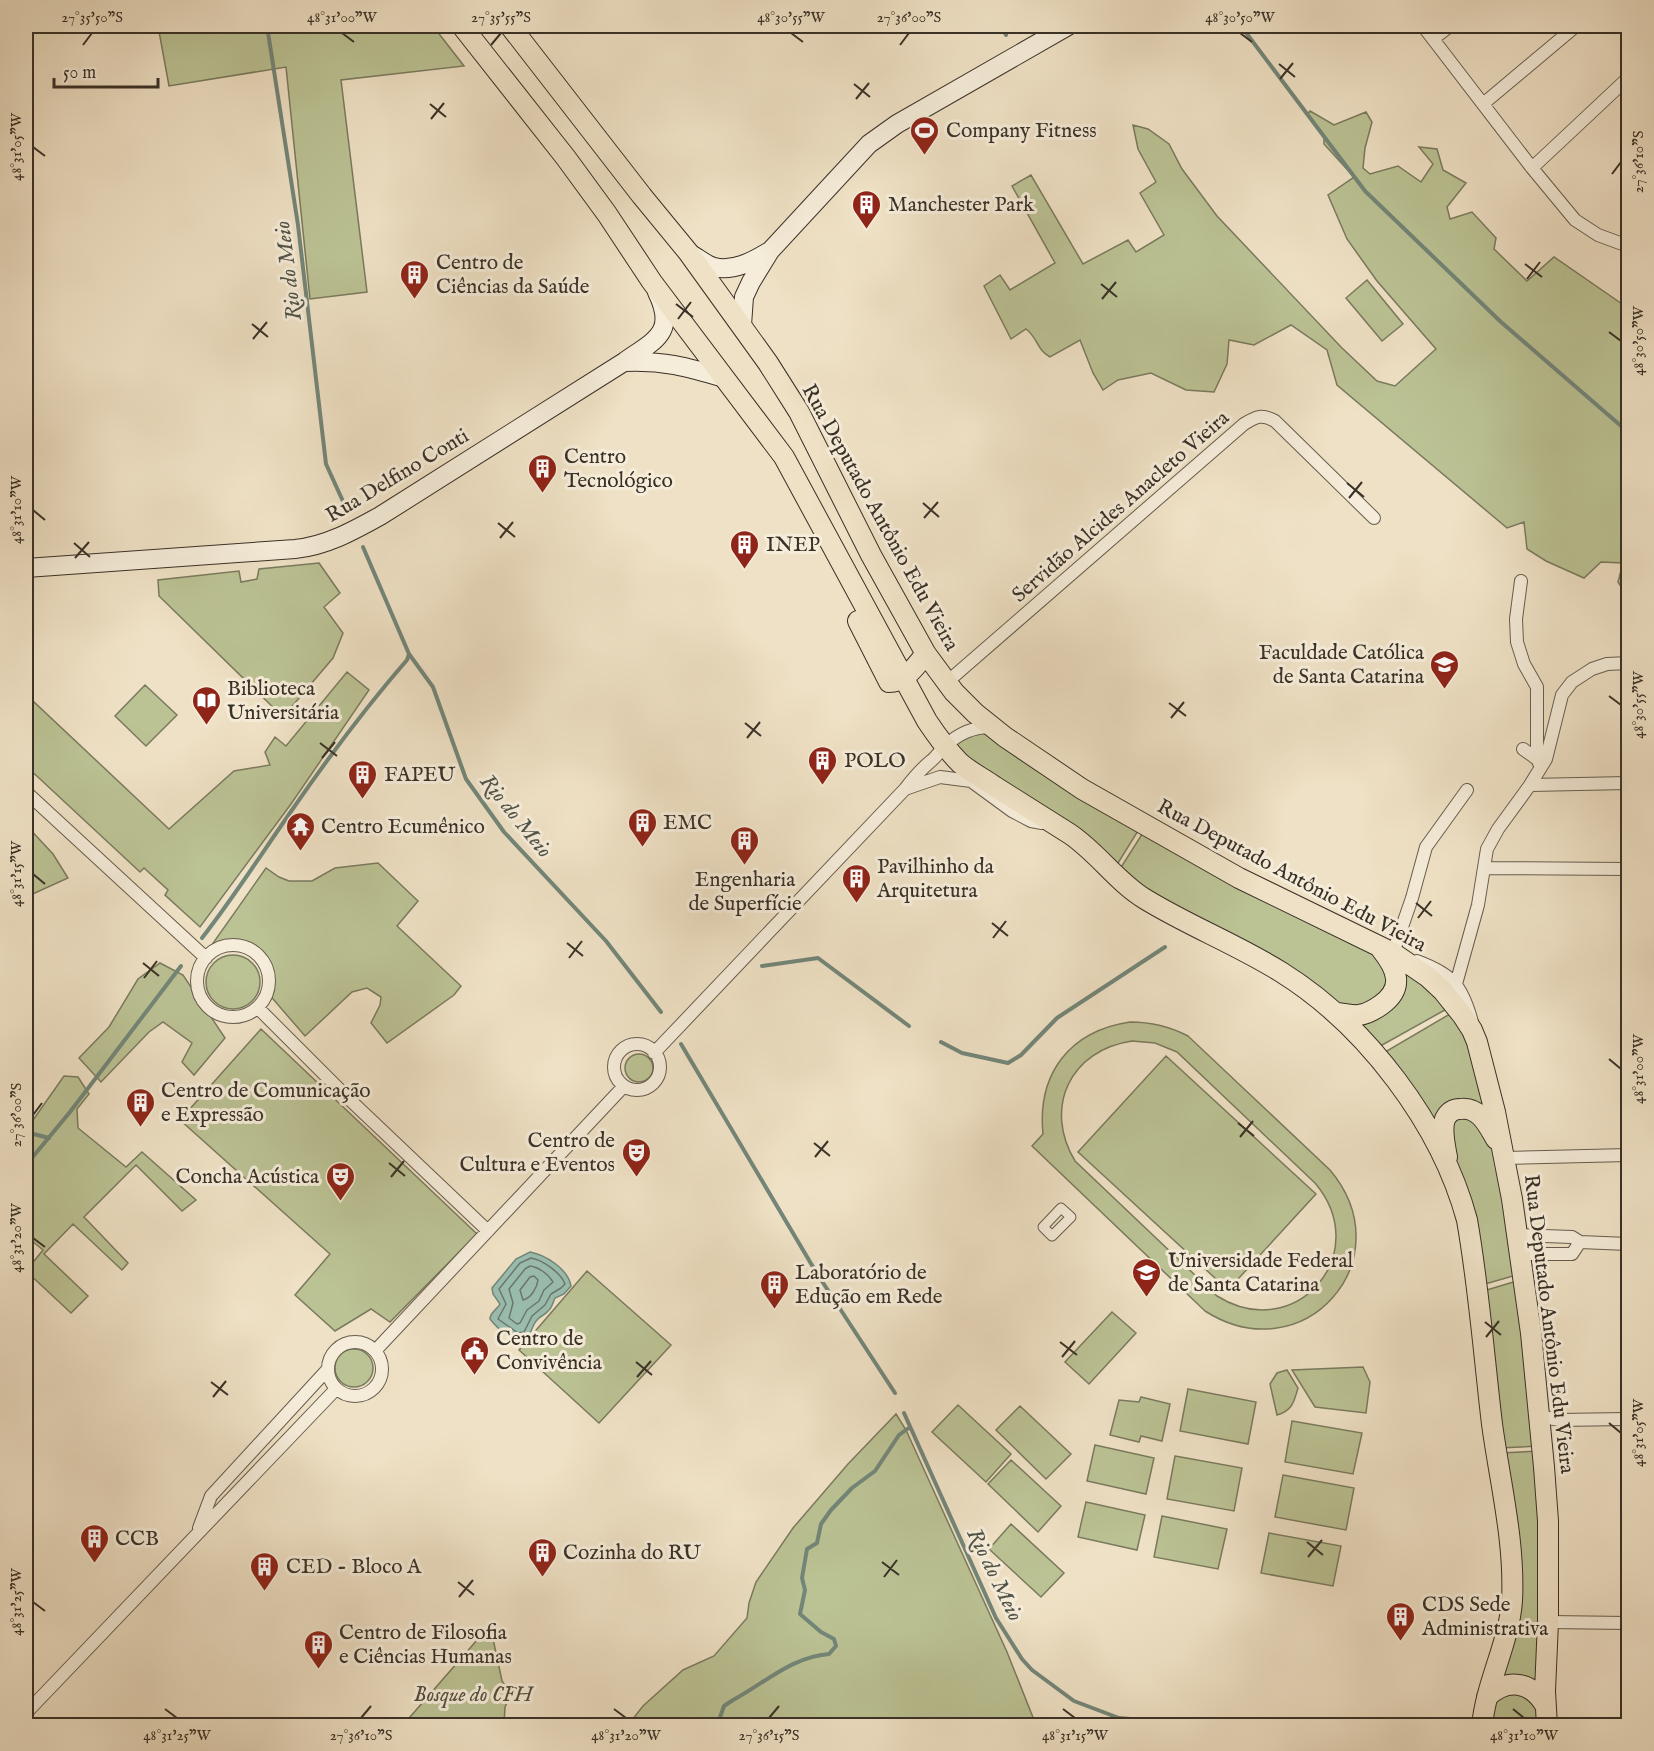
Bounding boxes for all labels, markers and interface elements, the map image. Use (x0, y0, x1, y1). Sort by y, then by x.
text: 27°35'50"S (61, 8, 123, 27)
text: 48°31'00"W (307, 8, 378, 27)
text: 27°35'55"S (471, 8, 531, 27)
text: 48°30'55"W (757, 8, 826, 27)
text: 27°36'00"S (877, 8, 941, 27)
text: 48°30'50"W (1205, 8, 1275, 27)
scale bar (54, 51, 158, 89)
text: 50 m (63, 62, 96, 85)
text: 48°31'05"W (7, 112, 26, 181)
sports icon: Company Fitness (909, 114, 941, 156)
place label: Company Fitness (946, 118, 1097, 145)
text: 27°36'10"S (1629, 131, 1648, 193)
building icon: Manchester Park (851, 188, 883, 230)
place label: Manchester Park (888, 192, 1035, 219)
water label: Rio do Meio (269, 219, 309, 322)
place label: Centro de Ciências da Saúde (436, 250, 590, 301)
building icon: Centro de Ciências da Saúde (399, 258, 431, 300)
text: 48°30'50"W (1629, 306, 1648, 376)
street label: Rua Deputado Antônio Edu Vieira (795, 379, 965, 657)
street label: Servidão Alcides Anacleto Vieira (1007, 405, 1236, 609)
street label: Rua Delfino Conti (321, 423, 474, 530)
place label: Centro Tecnológico (564, 444, 673, 495)
building icon: Centro Tecnológico (527, 452, 559, 494)
text: 48°31'10"W (7, 475, 26, 544)
building icon: INEP (729, 528, 761, 570)
place label: INEP (766, 532, 820, 559)
place label: Faculdade Católica de Santa Catarina (1259, 640, 1425, 691)
school or university icon: Faculdade Católica de Santa Catarina (1429, 648, 1461, 690)
text: 48°30'55"W (1629, 670, 1648, 739)
place label: Biblioteca Universitária (227, 676, 340, 727)
library icon: Biblioteca Universitária (190, 684, 222, 726)
building icon: POLO (807, 744, 839, 786)
place label: POLO (844, 748, 906, 775)
building icon: FAPEU (347, 758, 379, 800)
place label: FAPEU (384, 762, 455, 789)
water label: Rio do Meio (473, 769, 558, 864)
street label: Rua Deputado Antônio Edu Vieira (1152, 794, 1431, 959)
building icon: EMC (626, 806, 658, 848)
temple icon: Centro Ecumênico (284, 810, 316, 852)
place label: EMC (663, 810, 712, 837)
place label: Centro Ecumênico (321, 814, 485, 841)
building icon: Engenharia de Superfície (729, 824, 761, 866)
text: 48°31'15"W (7, 840, 26, 907)
place label: Pavilhinho da Arquitetura (876, 854, 995, 905)
building icon: Pavilhinho da Arquitetura (840, 862, 872, 904)
place label: Engenharia de Superfície (688, 867, 802, 918)
text: 48°31'00"W (1629, 1033, 1648, 1104)
place label: Centro de Comunicação e Expressão (161, 1078, 371, 1129)
text: 27°36'00"S (7, 1083, 26, 1147)
building icon: Centro de Comunicação e Expressão (124, 1086, 156, 1128)
place label: Centro de Cultura e Eventos (459, 1128, 615, 1179)
theatre icon: Centro de Cultura e Eventos (620, 1136, 652, 1178)
theatre icon: Concha Acústica (324, 1160, 356, 1202)
place label: Concha Acústica (175, 1164, 320, 1191)
street label: Rua Deputado Antônio Edu Vieira (1517, 1173, 1580, 1476)
text: 48°31'20"W (7, 1203, 26, 1273)
place label: Universidade Federal de Santa Catarina (1168, 1248, 1354, 1299)
school or university icon: Universidade Federal de Santa Catarina (1131, 1256, 1163, 1298)
place label: Laboratório de Edução em Rede (795, 1260, 943, 1311)
building icon: Laboratório de Edução em Rede (758, 1268, 790, 1310)
place label: Centro de Convivência (496, 1326, 603, 1377)
public building icon: Centro de Convivência (459, 1334, 491, 1376)
text: 48°31'05"W (1629, 1398, 1648, 1467)
building icon: CCB (78, 1522, 110, 1564)
water label: Rio do Meio (960, 1524, 1029, 1626)
place label: CCB (115, 1526, 159, 1553)
building icon: Cozinha do RU (526, 1536, 558, 1578)
place label: Cozinha do RU (563, 1540, 701, 1567)
building icon: CED - Bloco A (249, 1550, 281, 1592)
place label: CED - Bloco A (286, 1554, 422, 1581)
text: 48°31'25"W (7, 1568, 26, 1636)
place label: CDS Sede Administrativa (1421, 1592, 1549, 1643)
building icon: CDS Sede Administrativa (1385, 1600, 1417, 1642)
place label: Centro de Filosofia e Ciências Humanas (339, 1620, 512, 1671)
building icon: Centro de Filosofia e Ciências Humanas (302, 1628, 334, 1670)
park label: Bosque do CFH (413, 1682, 534, 1709)
text: 48°31'25"W (143, 1726, 211, 1745)
text: 27°36'10"S (330, 1726, 392, 1745)
text: 48°31'20"W (591, 1726, 661, 1745)
text: 27°36'15"S (739, 1726, 799, 1745)
text: 48°31'15"W (1042, 1726, 1109, 1745)
text: 48°31'10"W (1490, 1726, 1559, 1745)

